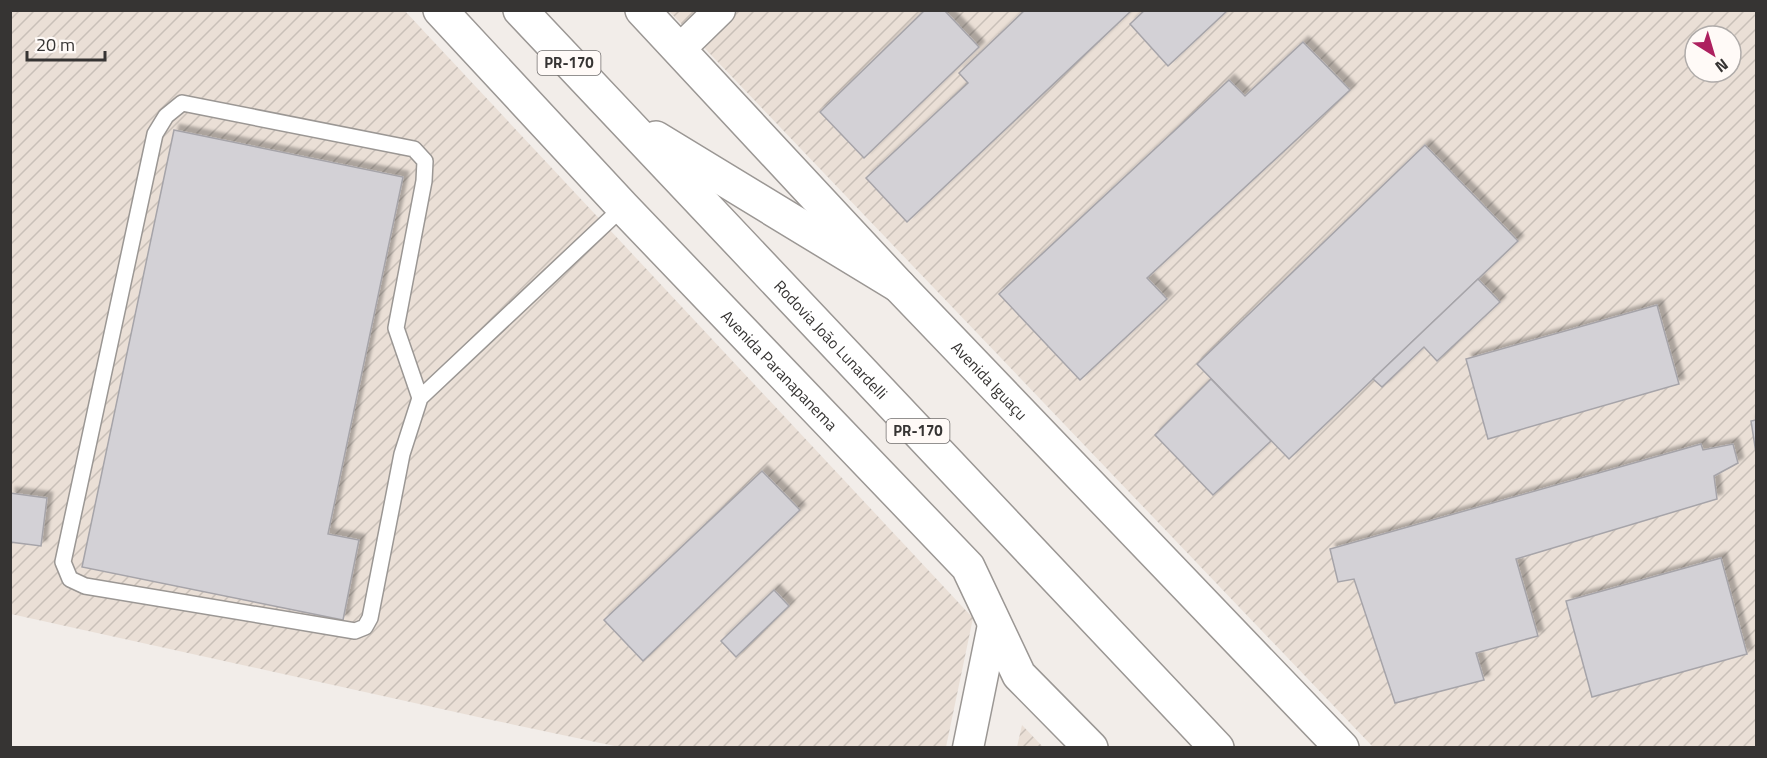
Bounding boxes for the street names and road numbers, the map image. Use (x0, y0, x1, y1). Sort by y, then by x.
road number: PR-170 (538, 51, 600, 75)
street label: Rodovia João Lunardelli (769, 274, 893, 404)
street label: Avenida Paranapanema (716, 304, 843, 436)
street label: Avenida Iguaçu (946, 336, 1033, 425)
road number: PR-170 (886, 419, 950, 443)

